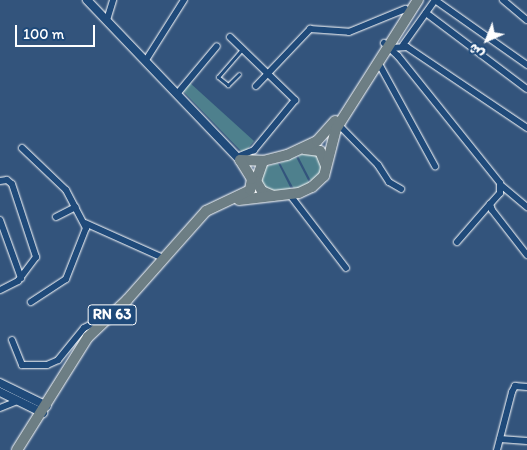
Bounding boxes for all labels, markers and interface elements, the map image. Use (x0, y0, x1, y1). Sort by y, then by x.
scale bar (18, 15, 98, 47)
north arrow (462, 15, 512, 65)
text: 100 m (23, 25, 64, 43)
text: ش (465, 40, 488, 63)
road number: RN 63 (87, 302, 137, 328)

